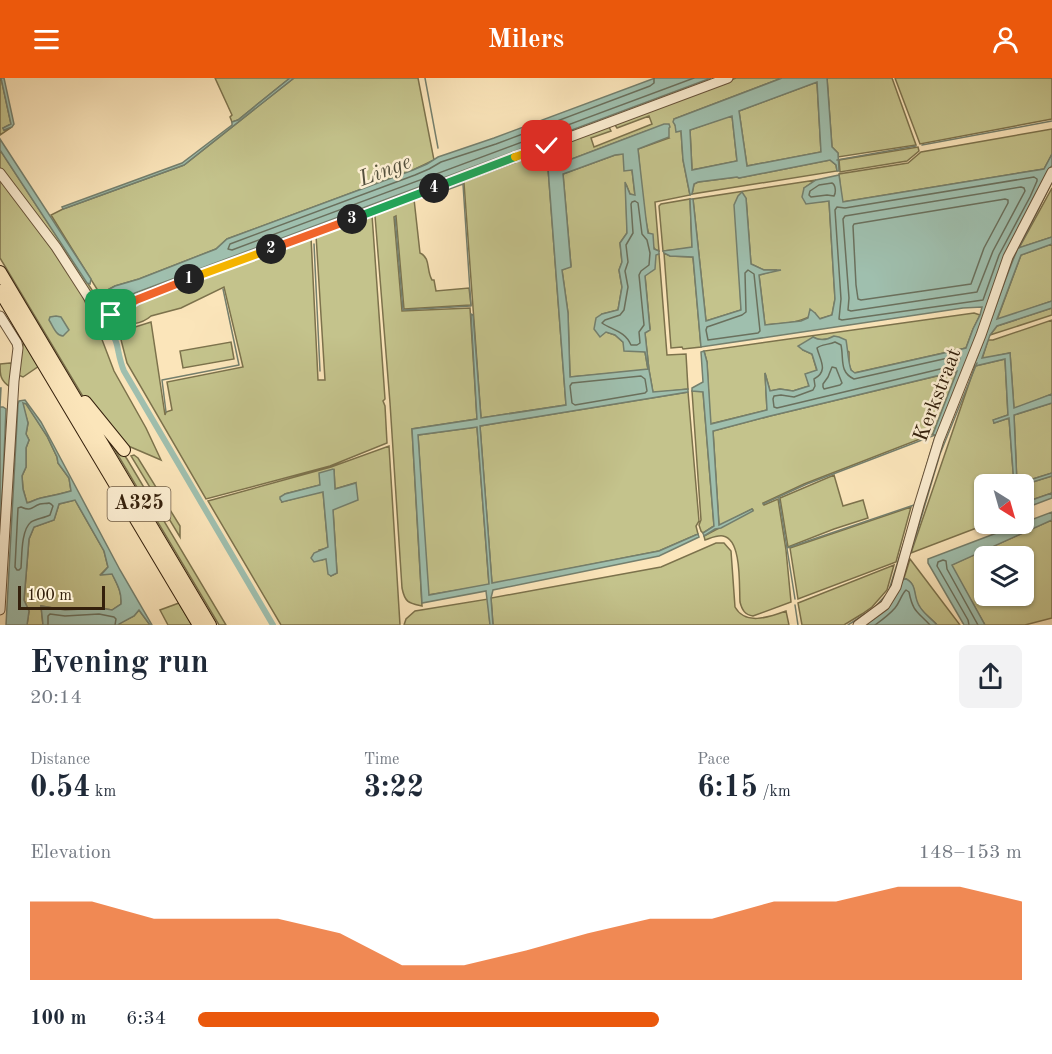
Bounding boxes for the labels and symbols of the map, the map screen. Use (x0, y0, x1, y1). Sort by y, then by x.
pin (521, 120, 572, 171)
water label: Linge (355, 151, 414, 191)
pin: 4 (419, 173, 449, 203)
pin: 3 (337, 204, 367, 234)
pin: 2 (256, 234, 286, 264)
pin: 1 (174, 264, 204, 294)
pin (85, 289, 136, 340)
street label: Kerkstraat (911, 345, 965, 445)
north arrow (974, 474, 1034, 534)
road number: A325 (108, 487, 170, 521)
scale bar (18, 583, 105, 610)

